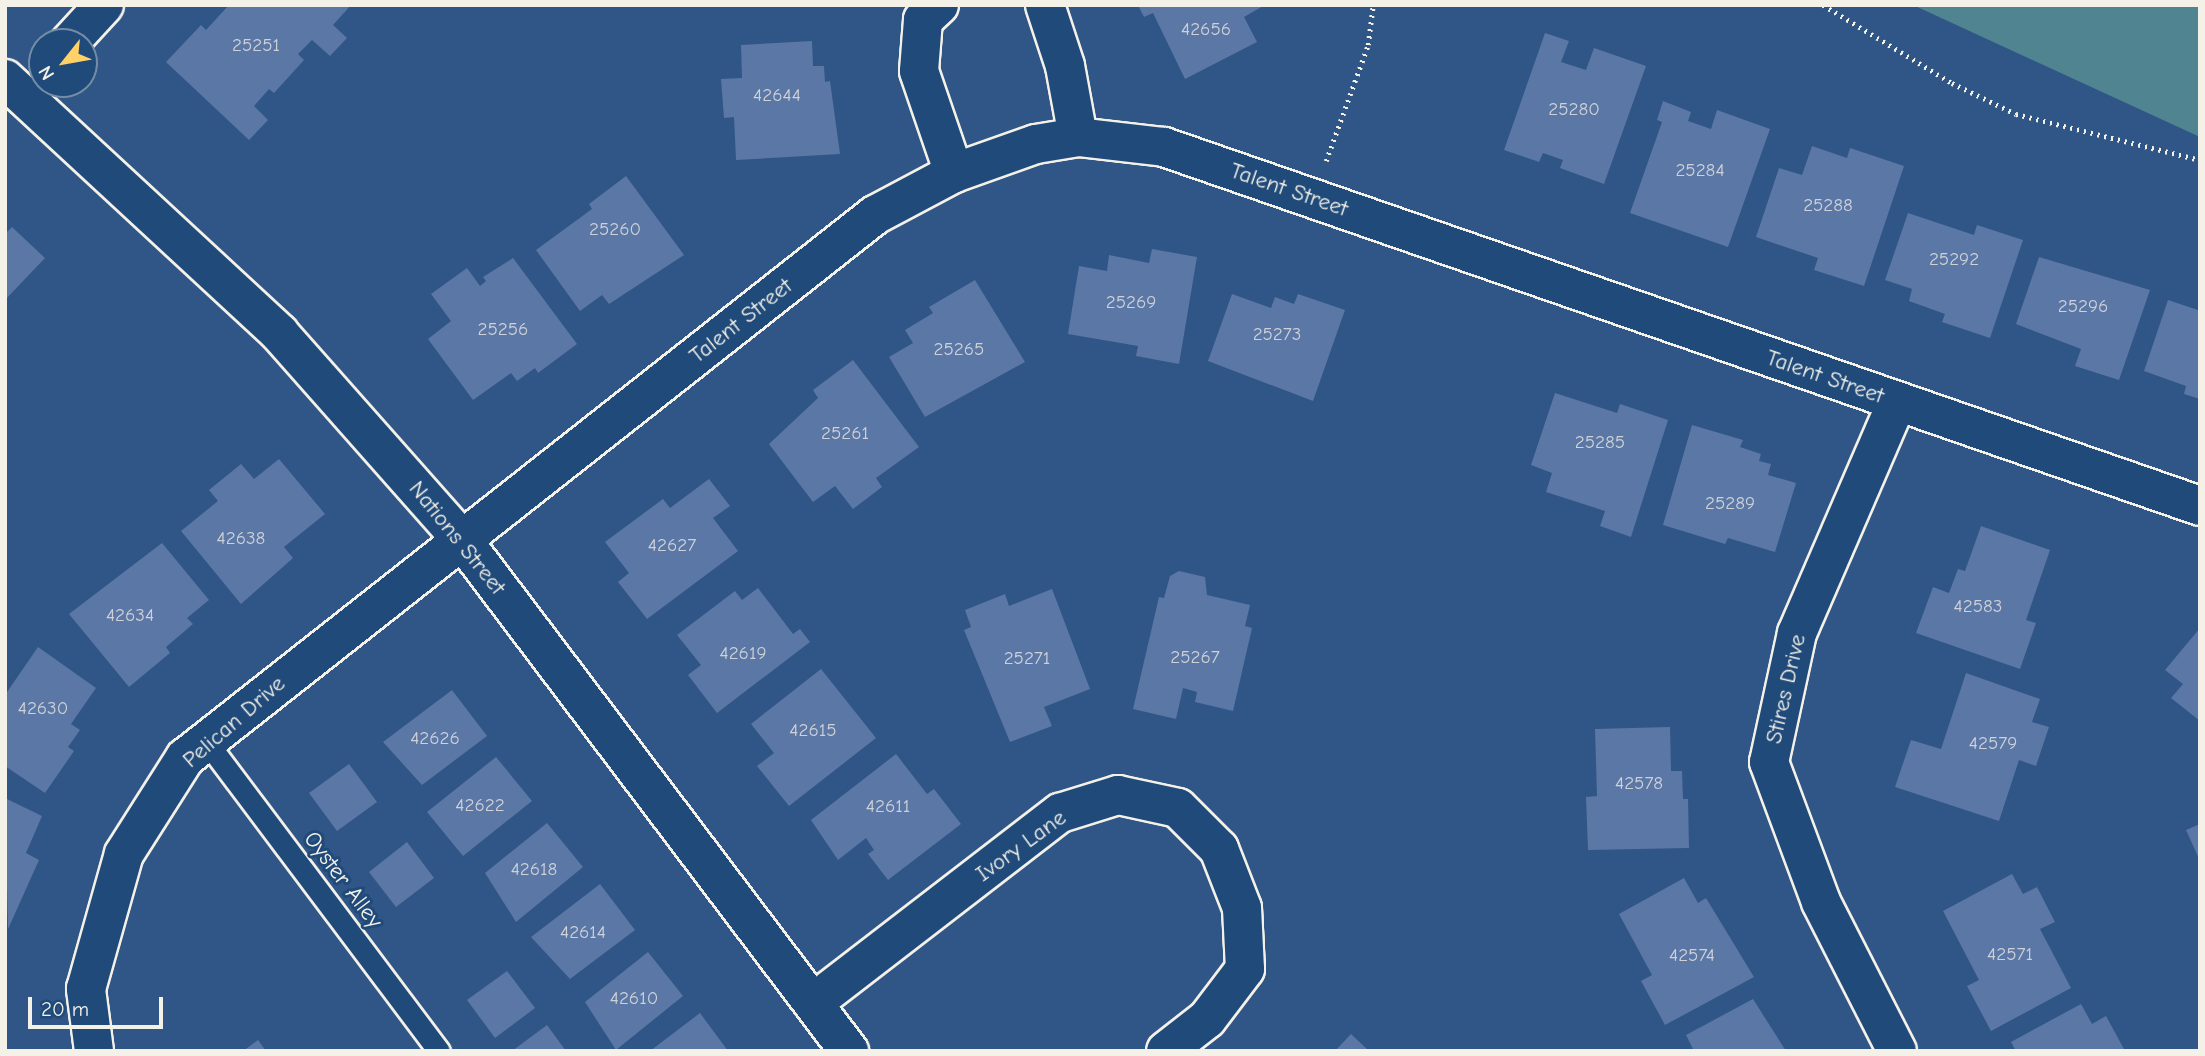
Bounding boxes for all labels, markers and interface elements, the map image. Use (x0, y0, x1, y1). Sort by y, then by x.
house number: 42656 (1181, 19, 1231, 41)
north arrow (28, 28, 98, 98)
house number: 25251 (232, 35, 280, 57)
text: N (34, 62, 59, 84)
house number: 42644 (753, 85, 801, 107)
house number: 25280 (1548, 99, 1600, 121)
street label: Talent Street (1226, 157, 1352, 223)
house number: 25284 (1675, 160, 1725, 182)
house number: 25288 (1803, 195, 1853, 217)
house number: 25260 (589, 219, 641, 241)
house number: 25292 (1929, 249, 1979, 271)
street label: Talent Street (684, 272, 798, 370)
house number: 25269 (1106, 292, 1156, 314)
house number: 25296 (2058, 296, 2108, 318)
house number: 25256 (478, 319, 528, 341)
house number: 25273 (1253, 324, 1301, 346)
house number: 25265 (934, 339, 984, 361)
street label: Talent Street (1762, 344, 1888, 410)
house number: 25261 (821, 423, 869, 445)
house number: 25285 (1575, 432, 1625, 454)
street label: Nations Street (403, 475, 511, 601)
house number: 25289 (1705, 493, 1755, 515)
house number: 42638 (217, 528, 265, 550)
house number: 42627 (648, 535, 696, 557)
house number: 42583 (1954, 596, 2002, 618)
house number: 42634 (106, 605, 154, 627)
street label: Stires Drive (1760, 632, 1812, 746)
house number: 42619 (719, 643, 767, 665)
house number: 25267 (1170, 647, 1220, 669)
house number: 25271 (1004, 648, 1050, 670)
street label: Pelican Drive (177, 670, 291, 774)
house number: 42630 (18, 698, 68, 720)
house number: 42615 (789, 720, 837, 742)
house number: 42626 (410, 728, 460, 750)
house number: 42579 (1969, 733, 2017, 755)
house number: 42578 (1615, 773, 1663, 795)
house number: 42622 (455, 795, 505, 817)
house number: 42611 (866, 796, 910, 818)
street label: Ivory Lane (971, 804, 1071, 888)
street label: Oyster Alley (298, 826, 388, 934)
house number: 42618 (511, 859, 557, 881)
house number: 42614 (560, 922, 606, 944)
house number: 42571 (1987, 944, 2033, 966)
house number: 42574 (1669, 945, 1715, 967)
scale bar (32, 982, 166, 1026)
house number: 42610 (610, 988, 658, 1010)
text: 20 m (41, 997, 89, 1021)

